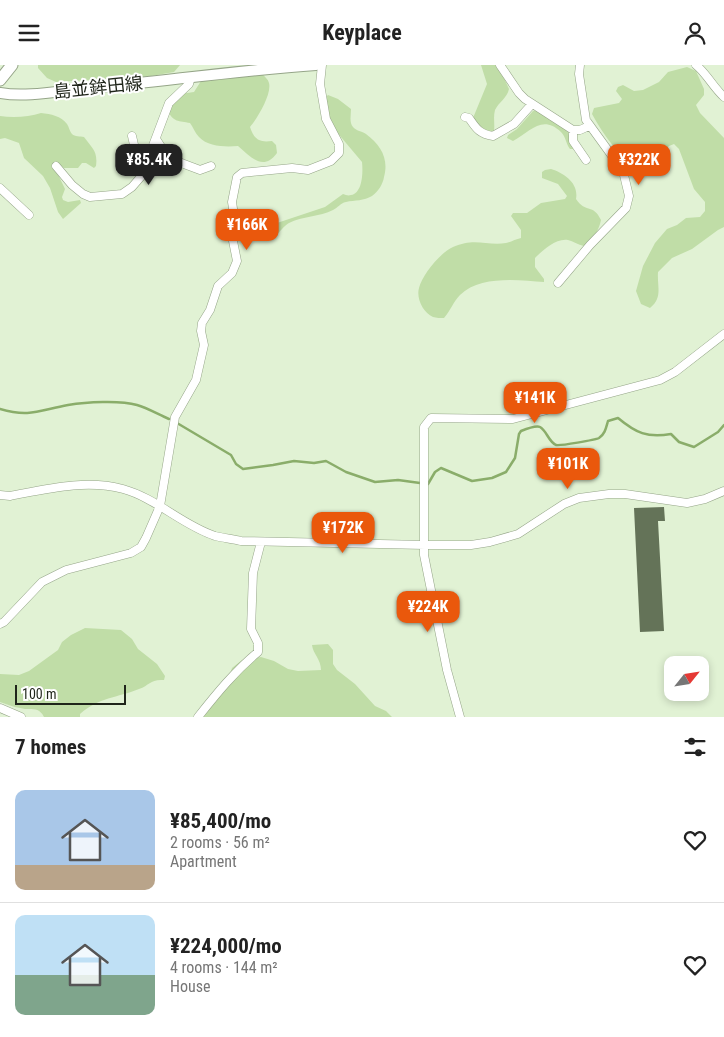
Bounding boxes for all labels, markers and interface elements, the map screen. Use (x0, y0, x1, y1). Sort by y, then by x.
icon: menu (15, 19, 43, 47)
icon: person (681, 19, 709, 47)
text: Keyplace (322, 20, 402, 45)
street label: 島並鉾田線 (52, 72, 144, 102)
pin: ¥85.4K (108, 143, 190, 186)
pin: ¥322K (604, 143, 674, 186)
text: ¥85.4K (126, 150, 172, 169)
text: ¥322K (619, 150, 659, 169)
pin: ¥166K (212, 209, 282, 251)
text: ¥166K (227, 215, 267, 234)
pin: ¥141K (500, 381, 570, 424)
text: ¥141K (515, 388, 555, 407)
pin: ¥101K (533, 447, 603, 490)
text: ¥101K (548, 454, 588, 473)
pin: ¥172K (308, 511, 378, 554)
text: ¥172K (323, 518, 363, 537)
pin: ¥224K (393, 591, 463, 633)
text: ¥224K (408, 597, 448, 616)
north arrow (664, 656, 709, 701)
map controls (664, 656, 709, 701)
scale bar (15, 682, 126, 705)
text: 100 m (22, 686, 57, 702)
icon: filters (681, 733, 709, 761)
text: 7 homes (15, 735, 86, 759)
text: ¥85,400/mo (170, 809, 271, 833)
icon: home (55, 810, 115, 870)
icon: heart (681, 826, 709, 854)
text: 2 rooms · 56 m² (170, 833, 270, 852)
text: Apartment (170, 852, 237, 871)
text: ¥224,000/mo (170, 934, 282, 958)
icon: home (55, 935, 115, 995)
icon: heart (681, 951, 709, 979)
text: 4 rooms · 144 m² (170, 958, 278, 977)
text: House (170, 977, 210, 996)

